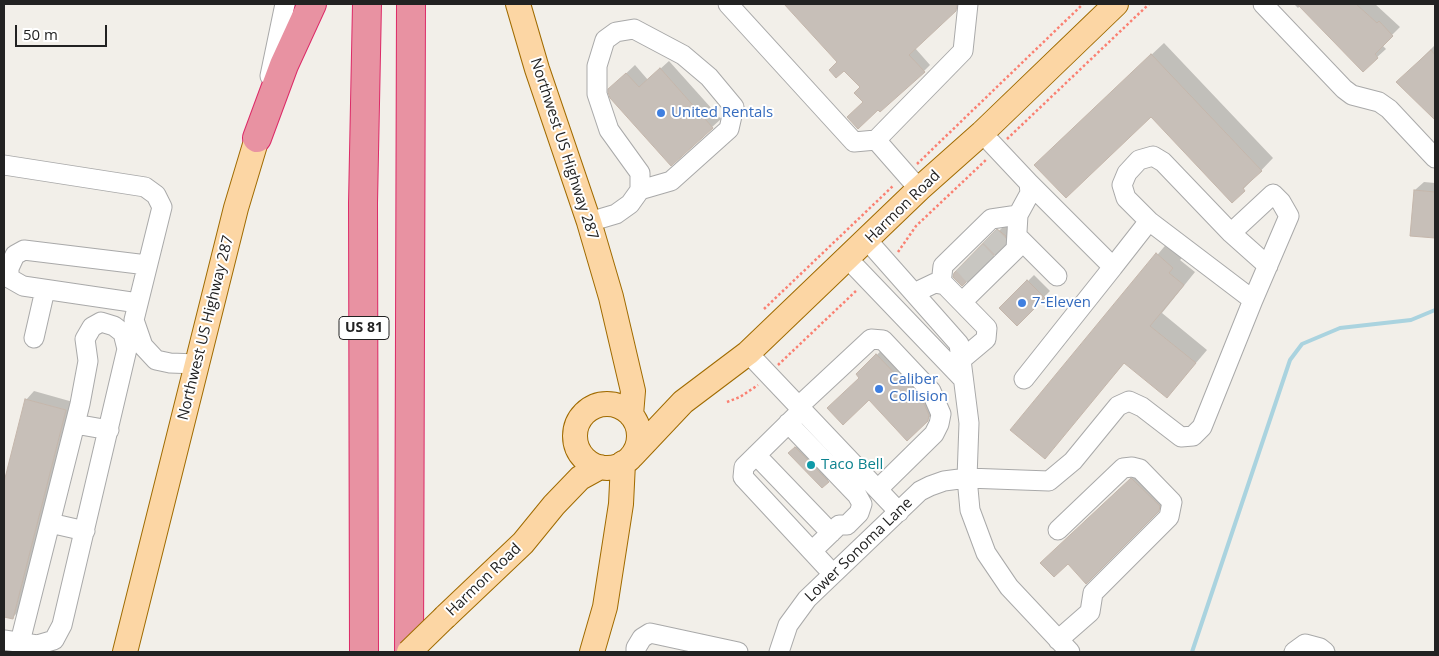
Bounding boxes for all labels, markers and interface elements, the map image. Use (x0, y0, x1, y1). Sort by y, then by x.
scale bar (18, 15, 110, 47)
text: 50 m (23, 24, 58, 44)
street label: Northwest US Highway 287 (526, 56, 602, 242)
place label: United Rentals (671, 104, 773, 122)
marker: United Rentals (655, 107, 667, 119)
street label: Harmon Road (862, 167, 944, 247)
street label: Northwest US Highway 287 (174, 234, 238, 422)
place label: 7-Eleven (1032, 294, 1091, 312)
marker: 7-Eleven (1016, 297, 1028, 309)
road number: US 81 (339, 316, 389, 339)
place label: Caliber Collision (889, 371, 948, 406)
marker: Caliber Collision (873, 383, 885, 395)
place label: Taco Bell (821, 456, 883, 474)
marker: Taco Bell (805, 459, 817, 471)
street label: Lower Sonoma Lane (802, 494, 916, 606)
street label: Harmon Road (443, 540, 525, 620)

